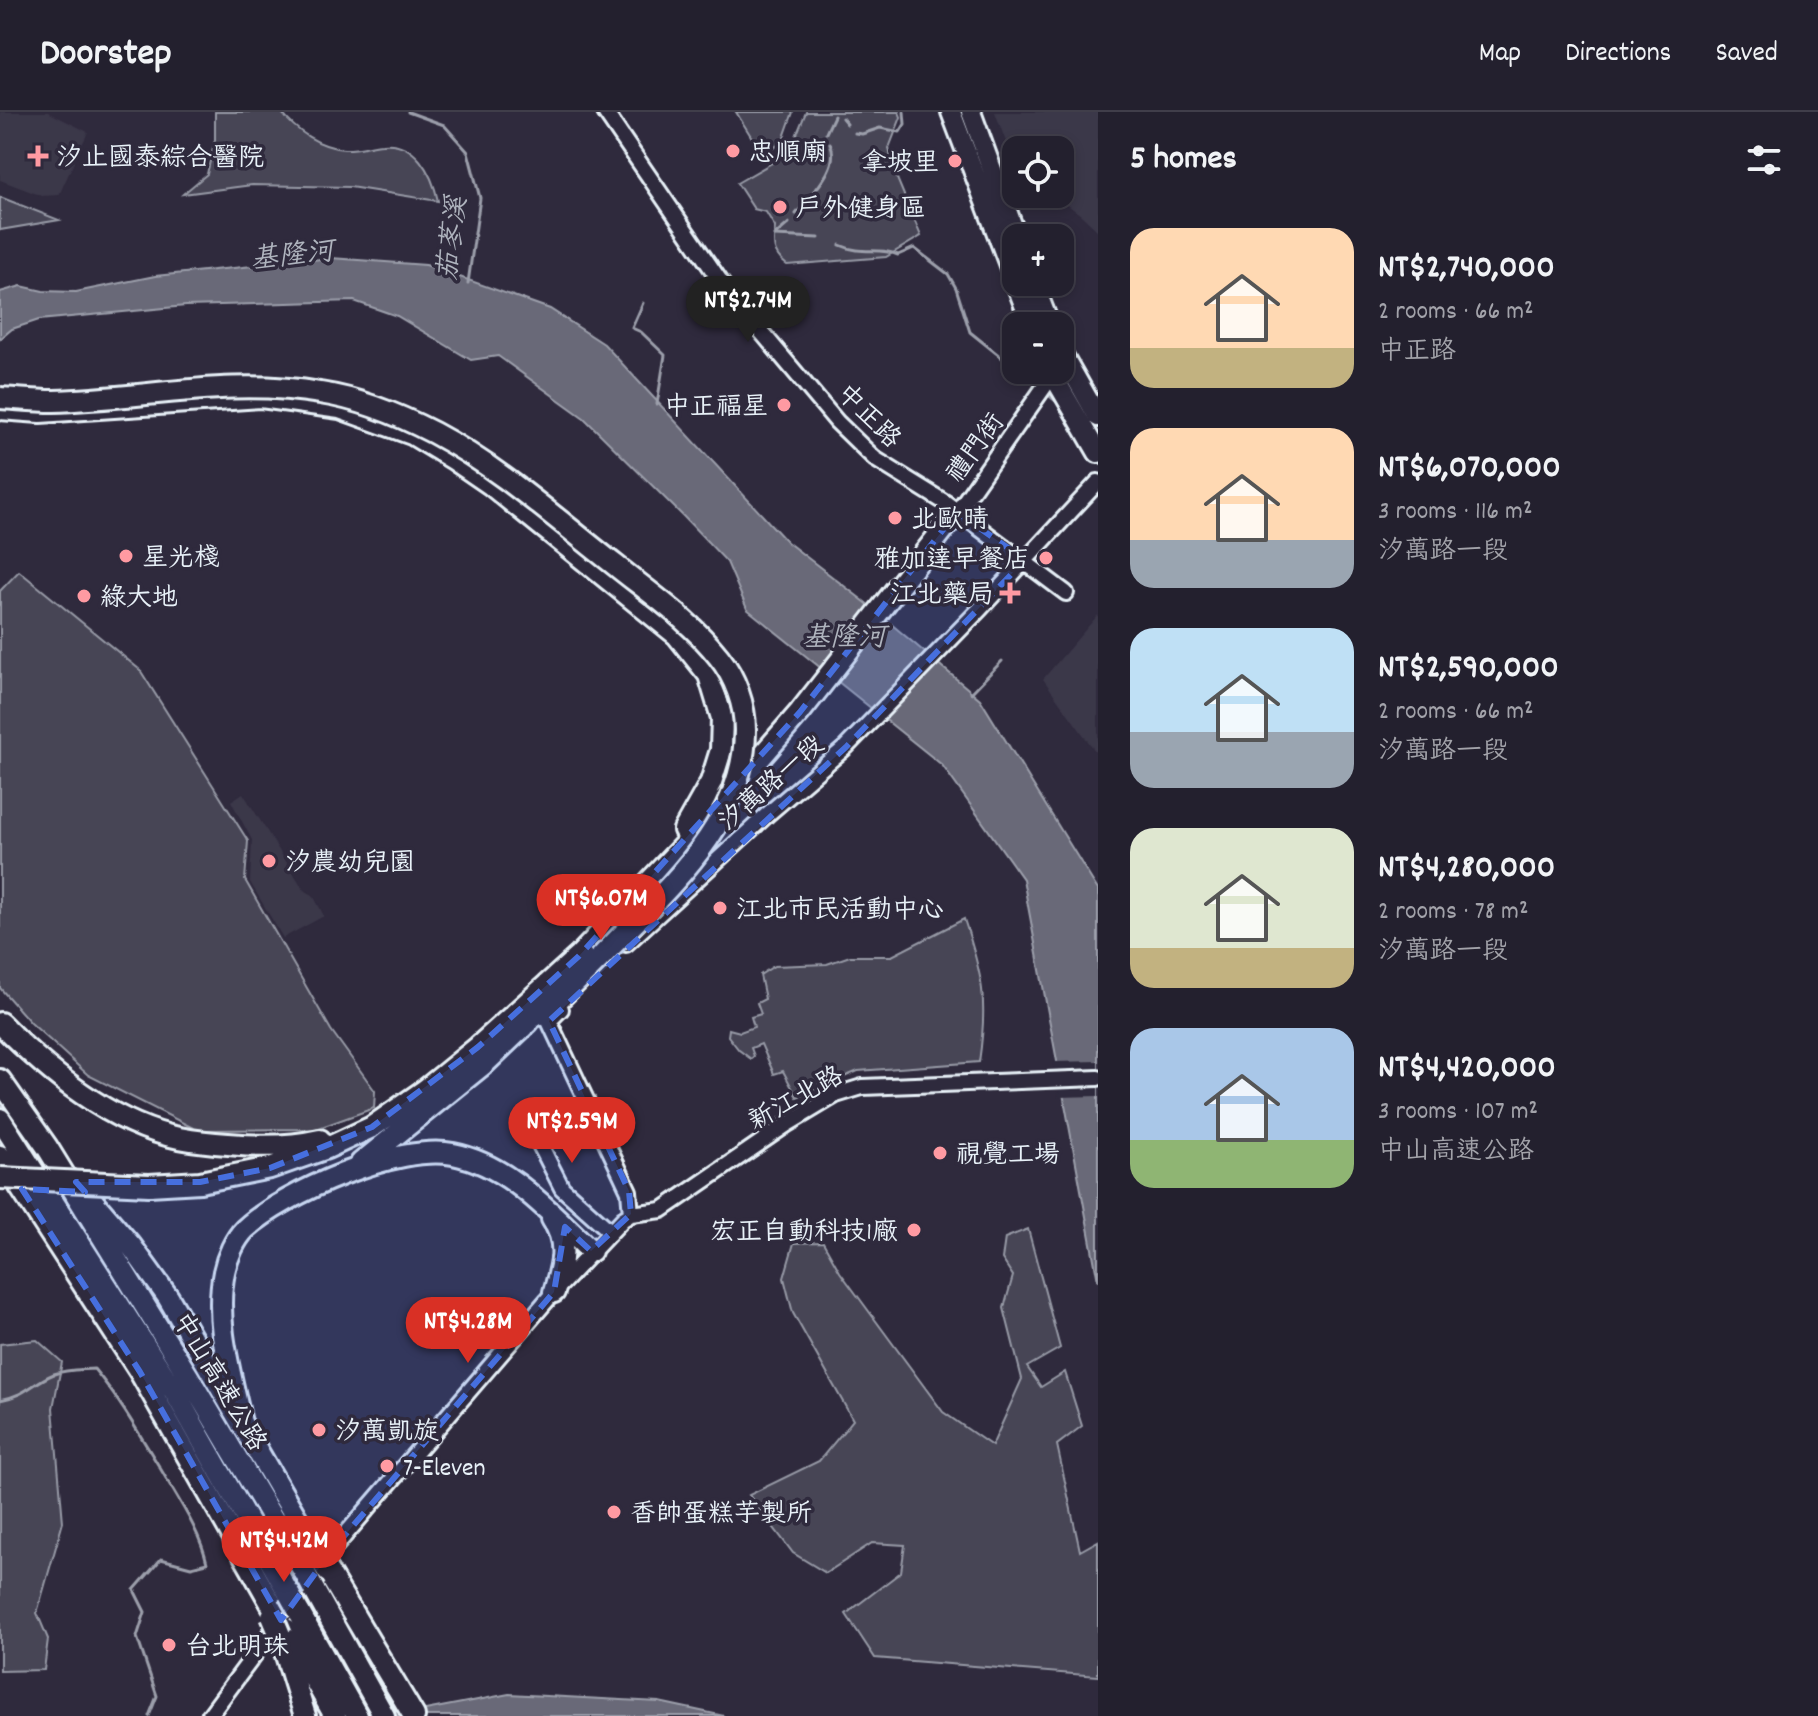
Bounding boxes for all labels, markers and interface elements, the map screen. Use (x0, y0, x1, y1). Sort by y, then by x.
text: Doorstep (40, 28, 172, 83)
text: Map (1479, 35, 1521, 75)
text: Directions (1565, 35, 1671, 75)
text: Saved (1715, 35, 1778, 75)
place label: 忠順廟 (749, 136, 827, 173)
map controls (1002, 136, 1074, 384)
button: locate (1002, 136, 1074, 208)
text: 5 homes (1130, 136, 1237, 185)
icon: filters (1742, 138, 1786, 182)
place label: 汐止國泰綜合醫院 (56, 141, 264, 178)
marker: 忠順廟 (724, 142, 742, 160)
marker: 汐止國泰綜合醫院 (27, 145, 49, 167)
place label: 拿坡里 (861, 146, 939, 183)
marker: 拿坡里 (946, 152, 964, 170)
place label: 戶外健身區 (796, 192, 926, 229)
water label: 茄苳溪 (430, 193, 480, 283)
marker: 戶外健身區 (771, 198, 789, 216)
button: + (1002, 224, 1074, 296)
water label: 基隆河 (249, 233, 340, 282)
text: NT$2,740,000 (1378, 245, 1555, 294)
icon: home (1194, 260, 1290, 356)
pin: NT$2.74M (665, 276, 831, 344)
text: NT$2.74M (704, 283, 792, 320)
text: 2 rooms · 66 m² (1378, 294, 1534, 331)
button: − (1002, 312, 1074, 384)
text: 中正路 (1378, 334, 1456, 371)
street label: 中正路 (827, 377, 908, 458)
place label: 中正福星 (664, 390, 768, 427)
marker: 中正福星 (775, 396, 793, 414)
street label: 禮門街 (939, 407, 1015, 491)
text: NT$6,070,000 (1378, 445, 1561, 494)
icon: home (1194, 460, 1290, 556)
text: 3 rooms · 116 m² (1378, 494, 1532, 531)
place label: 北歐晴 (911, 503, 989, 540)
marker: 北歐晴 (886, 509, 904, 527)
text: 汐萬路一段 (1378, 534, 1508, 571)
place label: 星光棧 (142, 541, 220, 578)
place label: 雅加達早餐店 (874, 543, 1030, 580)
marker: 星光棧 (117, 547, 135, 565)
marker: 雅加達早餐店 (1037, 549, 1055, 567)
place label: 江北藥局 (890, 578, 994, 615)
place label: 綠大地 (100, 581, 178, 618)
marker: 江北藥局 (1001, 584, 1019, 602)
marker: 綠大地 (75, 587, 93, 605)
water label: 基隆河 (802, 620, 890, 660)
text: NT$2,590,000 (1378, 645, 1559, 694)
icon: home (1194, 660, 1290, 756)
text: 2 rooms · 66 m² (1378, 694, 1534, 731)
street label: 汐萬路一段 (711, 728, 833, 841)
text: 汐萬路一段 (1378, 734, 1508, 771)
text: NT$4,280,000 (1378, 845, 1555, 894)
place label: 汐農幼兒園 (285, 846, 415, 883)
marker: 汐農幼兒園 (260, 852, 278, 870)
icon: home (1194, 860, 1290, 956)
pin: NT$6.07M (518, 874, 684, 942)
text: NT$6.07M (555, 881, 647, 918)
place label: 江北市民活動中心 (736, 893, 944, 930)
text: 2 rooms · 78 m² (1378, 894, 1528, 931)
marker: 江北市民活動中心 (711, 899, 729, 917)
text: 汐萬路一段 (1378, 934, 1508, 971)
text: NT$4,420,000 (1378, 1045, 1556, 1094)
street label: 新江北路 (742, 1059, 851, 1141)
icon: home (1194, 1060, 1290, 1156)
text: 3 rooms · 107 m² (1378, 1094, 1538, 1131)
pin: NT$2.59M (489, 1097, 655, 1165)
text: NT$2.59M (526, 1104, 618, 1141)
text: 中山高速公路 (1378, 1134, 1534, 1171)
place label: 視覺工場 (956, 1138, 1060, 1175)
marker: 視覺工場 (931, 1144, 949, 1162)
place label: 宏正自動科技1廠 (710, 1215, 898, 1252)
marker: 宏正自動科技1廠 (905, 1221, 923, 1239)
pin: NT$4.28M (385, 1297, 551, 1365)
text: NT$4.28M (424, 1304, 512, 1341)
street label: 中山高速公路 (162, 1306, 274, 1459)
place label: 汐萬凱旋 (335, 1415, 439, 1452)
marker: 汐萬凱旋 (310, 1421, 328, 1439)
place label: 7-Eleven (403, 1451, 486, 1488)
marker: 7-Eleven (378, 1457, 396, 1475)
place label: 香帥蛋糕芋製所 (630, 1497, 812, 1534)
marker: 香帥蛋糕芋製所 (605, 1503, 623, 1521)
pin: NT$4.42M (201, 1516, 367, 1584)
text: NT$4.42M (240, 1523, 328, 1560)
place label: 台北明珠 (185, 1630, 289, 1667)
marker: 台北明珠 (160, 1636, 178, 1654)

